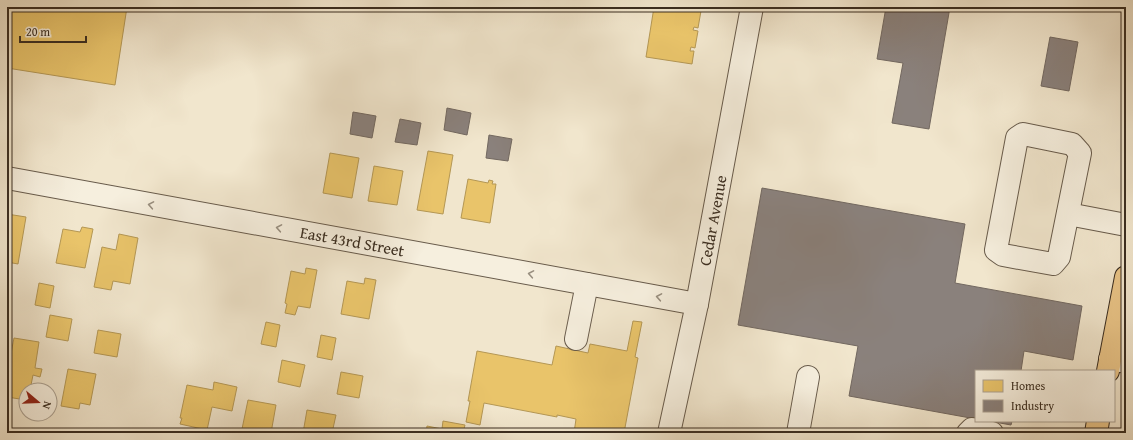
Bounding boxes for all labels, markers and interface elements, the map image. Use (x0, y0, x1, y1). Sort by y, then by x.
scale bar (20, 18, 86, 44)
text: 20 m (26, 23, 50, 40)
street label: Cedar Avenue (692, 173, 733, 268)
one-way arrow (148, 201, 154, 209)
street label: East 43rd Street (298, 220, 407, 262)
one-way arrow (276, 224, 282, 233)
one-way arrow (528, 270, 534, 279)
one-way arrow (656, 293, 662, 302)
legend (975, 370, 1115, 422)
text: Homes (1011, 377, 1046, 394)
north arrow (18, 382, 58, 422)
text: Industry (1011, 397, 1054, 414)
text: N (38, 399, 56, 412)

